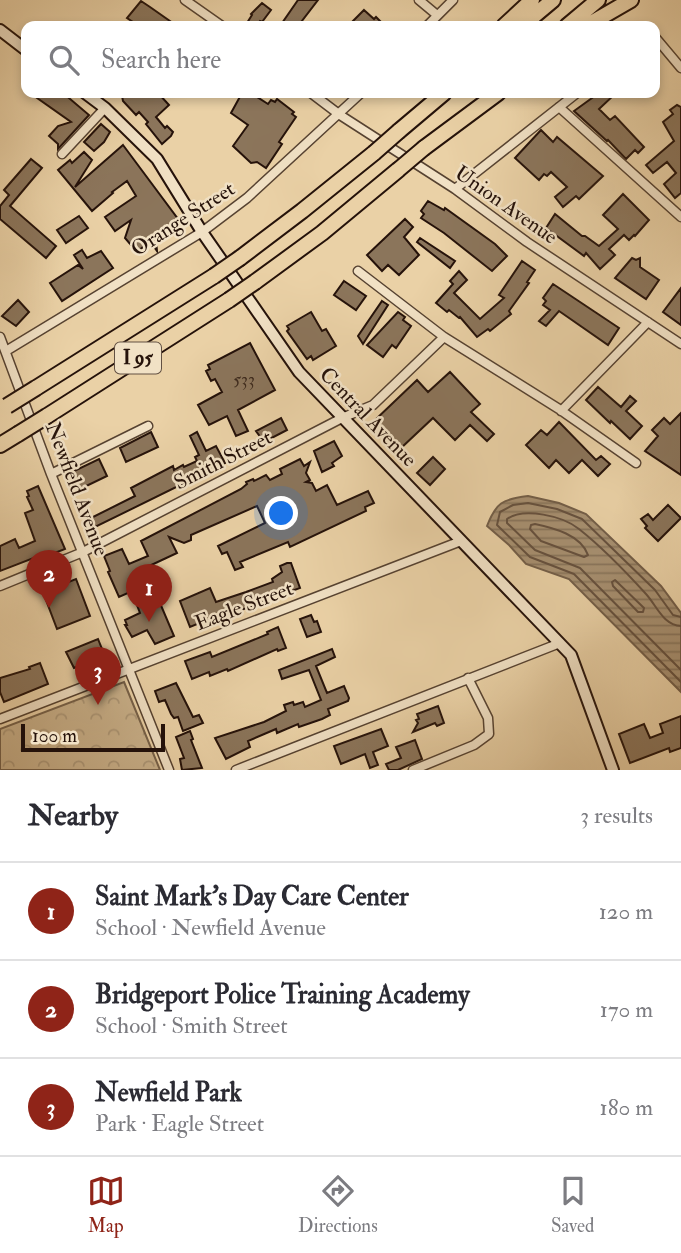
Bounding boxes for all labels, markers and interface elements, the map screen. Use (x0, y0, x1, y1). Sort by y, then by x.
search box (21, 21, 660, 98)
icon: search (45, 41, 83, 79)
text: Search here (101, 44, 221, 76)
street label: Union Avenue (449, 160, 563, 250)
street label: Orange Street (126, 175, 240, 263)
road number: I 95 (115, 342, 161, 374)
street label: Central Avenue (314, 361, 423, 473)
house number: 533 (233, 368, 255, 391)
street label: Newfield Avenue (39, 418, 115, 560)
street label: Smith Street (170, 424, 277, 496)
your location (264, 496, 298, 530)
pin: 2 (26, 550, 72, 608)
pin: 1 (126, 564, 172, 622)
street label: Eagle Street (191, 575, 297, 637)
pin: 3 (75, 647, 121, 705)
scale bar (21, 721, 164, 753)
text: 100 m (32, 724, 77, 748)
text: Nearby (28, 797, 118, 834)
text: 3 results (580, 801, 653, 830)
text: Saint Mark's Day Care Center (95, 881, 409, 913)
text: 1 (47, 897, 55, 926)
text: 120 m (599, 897, 653, 926)
text: School · Newfield Avenue (95, 913, 326, 942)
text: Bridgeport Police Training Academy (95, 979, 470, 1011)
text: 2 (45, 995, 57, 1024)
text: 170 m (600, 995, 653, 1024)
text: School · Smith Street (95, 1011, 288, 1040)
text: Newfield Park (95, 1077, 242, 1109)
text: 3 (47, 1093, 55, 1122)
text: 180 m (600, 1093, 653, 1122)
text: Park · Eagle Street (95, 1109, 264, 1138)
tab: Map (87, 1172, 125, 1238)
tab: Directions (298, 1172, 378, 1238)
tab: Saved (551, 1172, 594, 1238)

